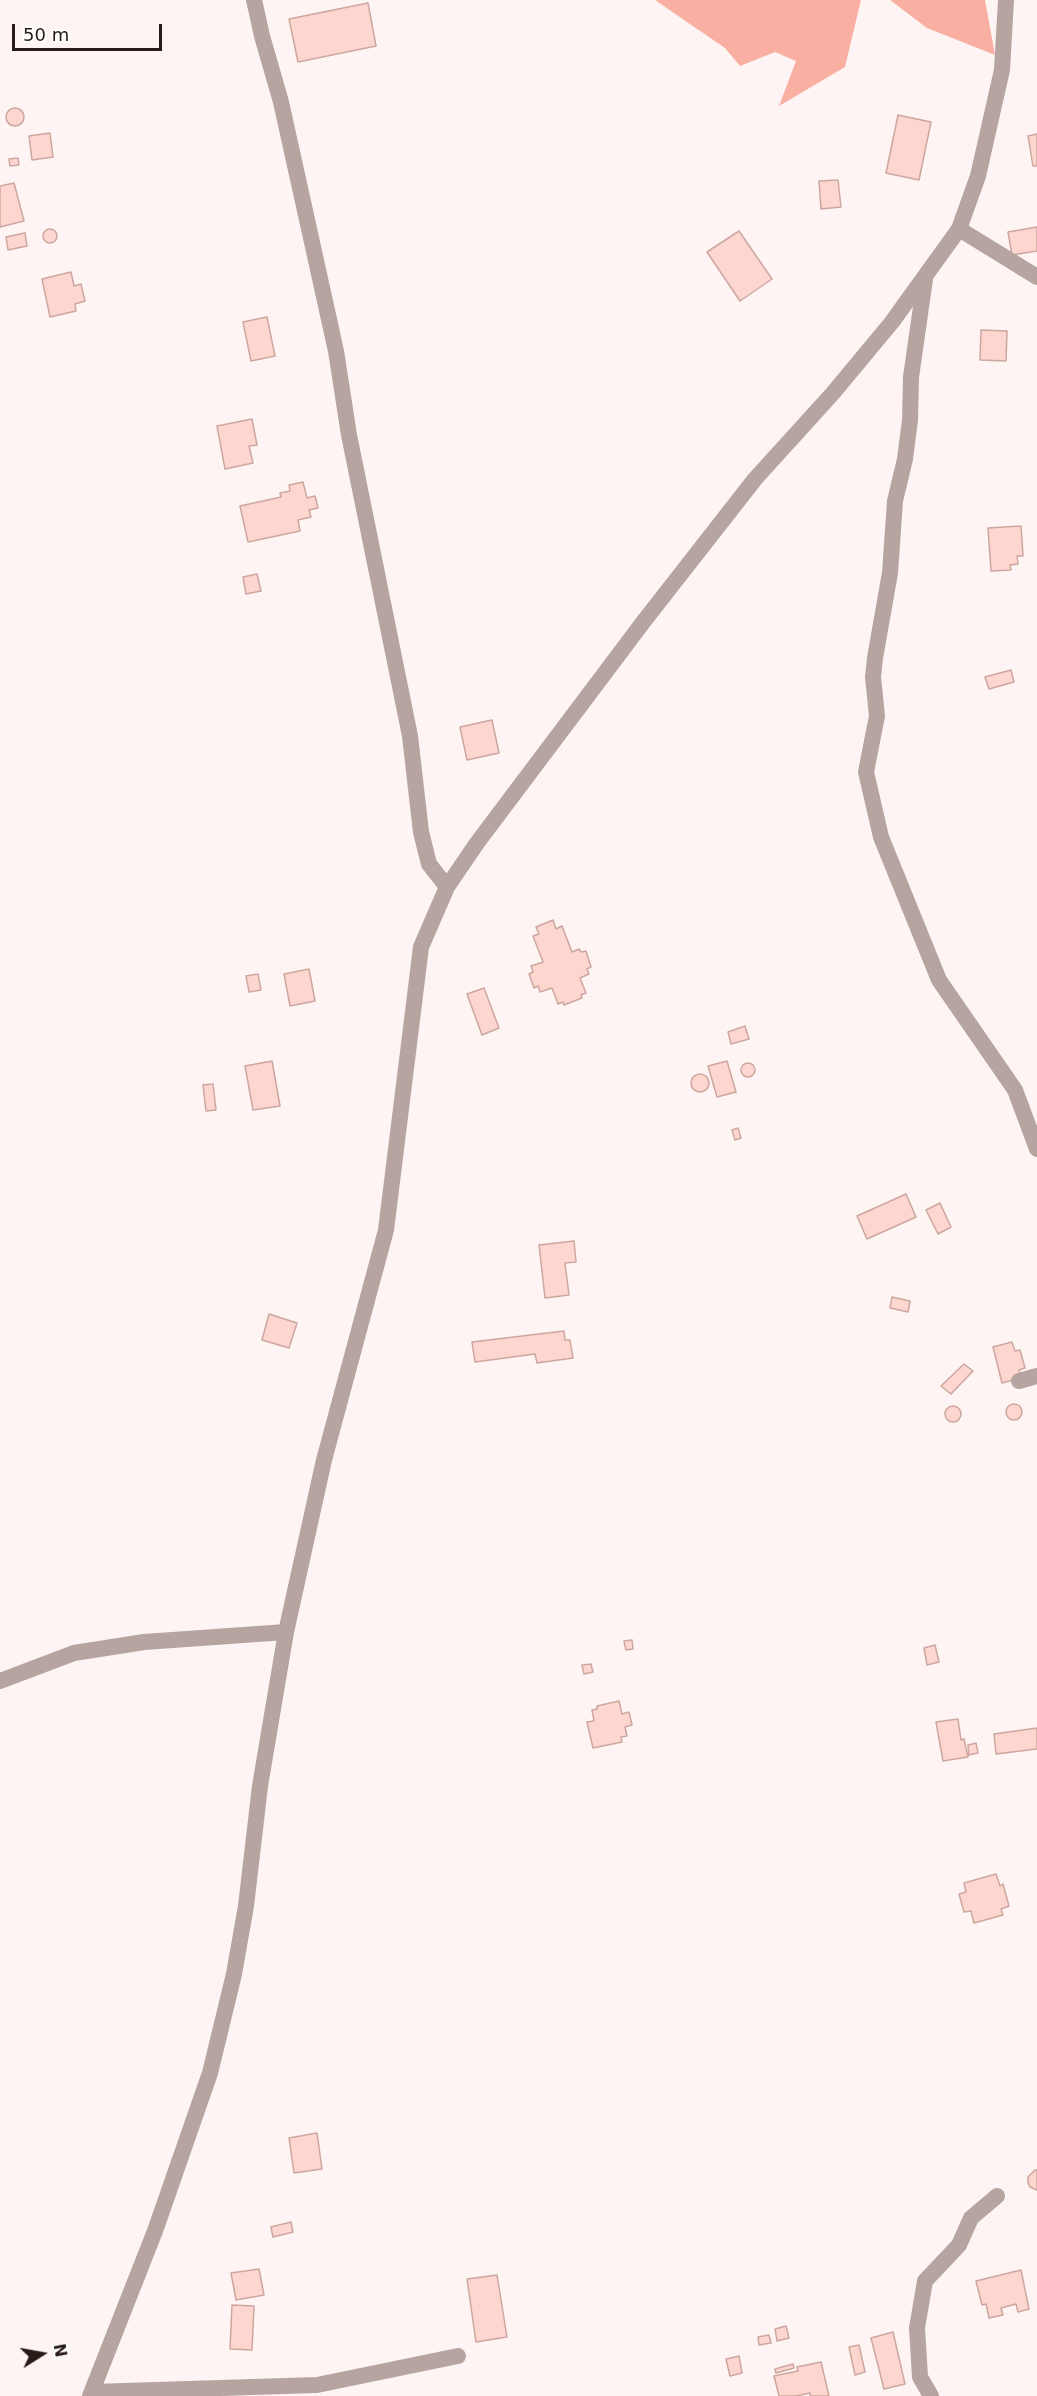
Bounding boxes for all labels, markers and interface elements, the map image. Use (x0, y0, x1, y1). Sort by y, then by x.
scale bar (15, 12, 165, 50)
text: 50 m (23, 24, 69, 45)
north arrow (12, 2324, 72, 2384)
text: N (50, 2342, 71, 2359)

